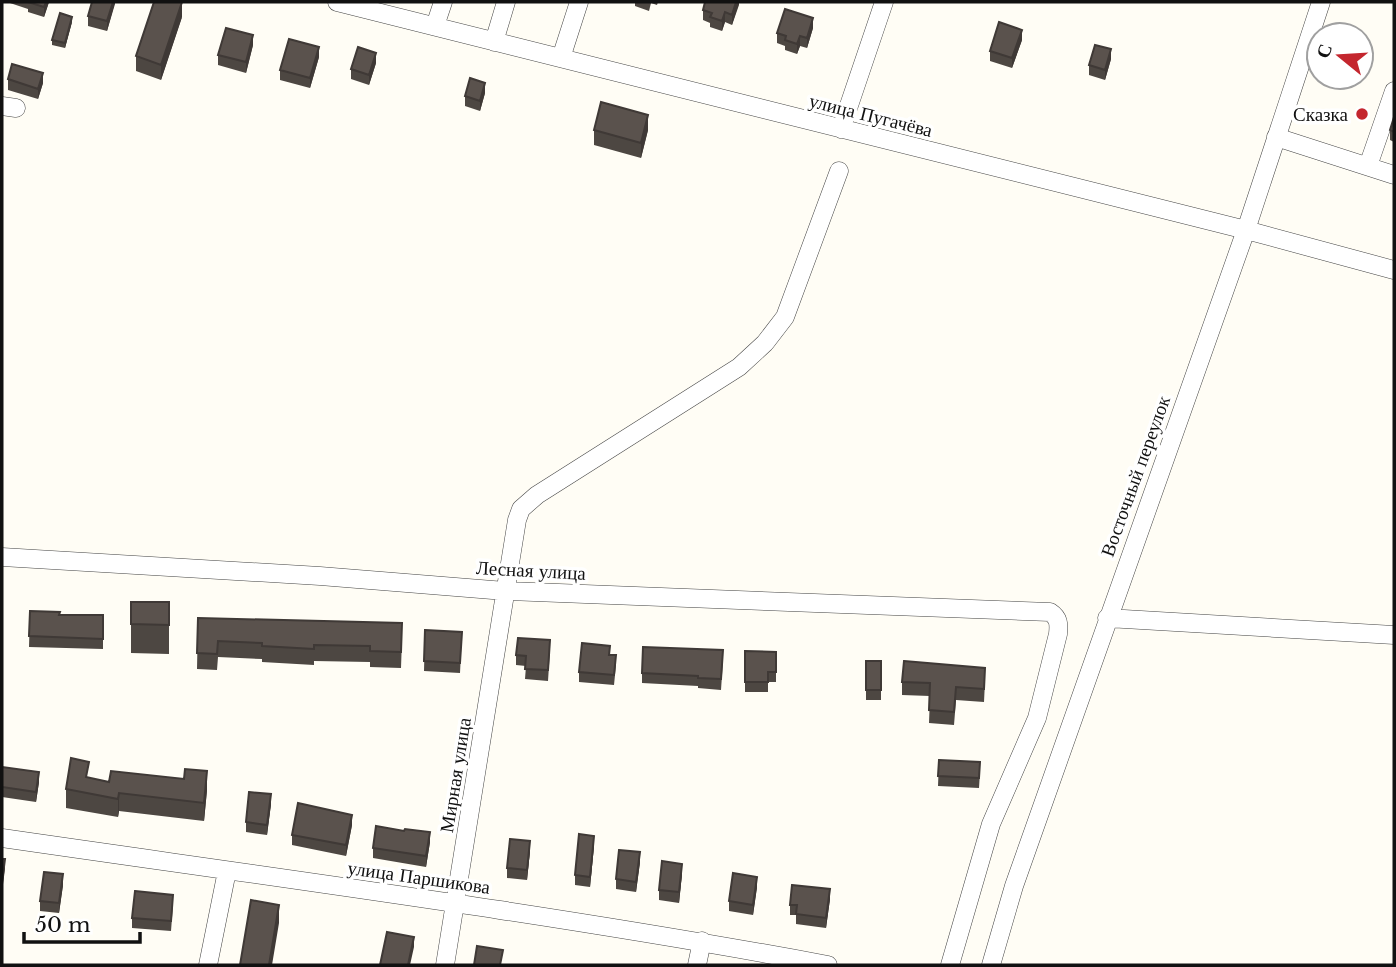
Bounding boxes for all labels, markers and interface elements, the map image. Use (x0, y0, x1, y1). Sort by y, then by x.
north arrow (1305, 21, 1375, 91)
text: С (1311, 41, 1337, 61)
street label: улица Пугачёва (807, 89, 935, 142)
place label: Сказка (1293, 103, 1349, 126)
marker: Сказка (1354, 106, 1370, 122)
street label: Восточный переулок (1096, 392, 1175, 560)
street label: Лесная улица (476, 556, 587, 585)
street label: Мирная улица (435, 715, 476, 834)
street label: улица Паршикова (346, 856, 492, 899)
scale bar (24, 900, 140, 944)
text: 50 m (35, 912, 91, 938)

